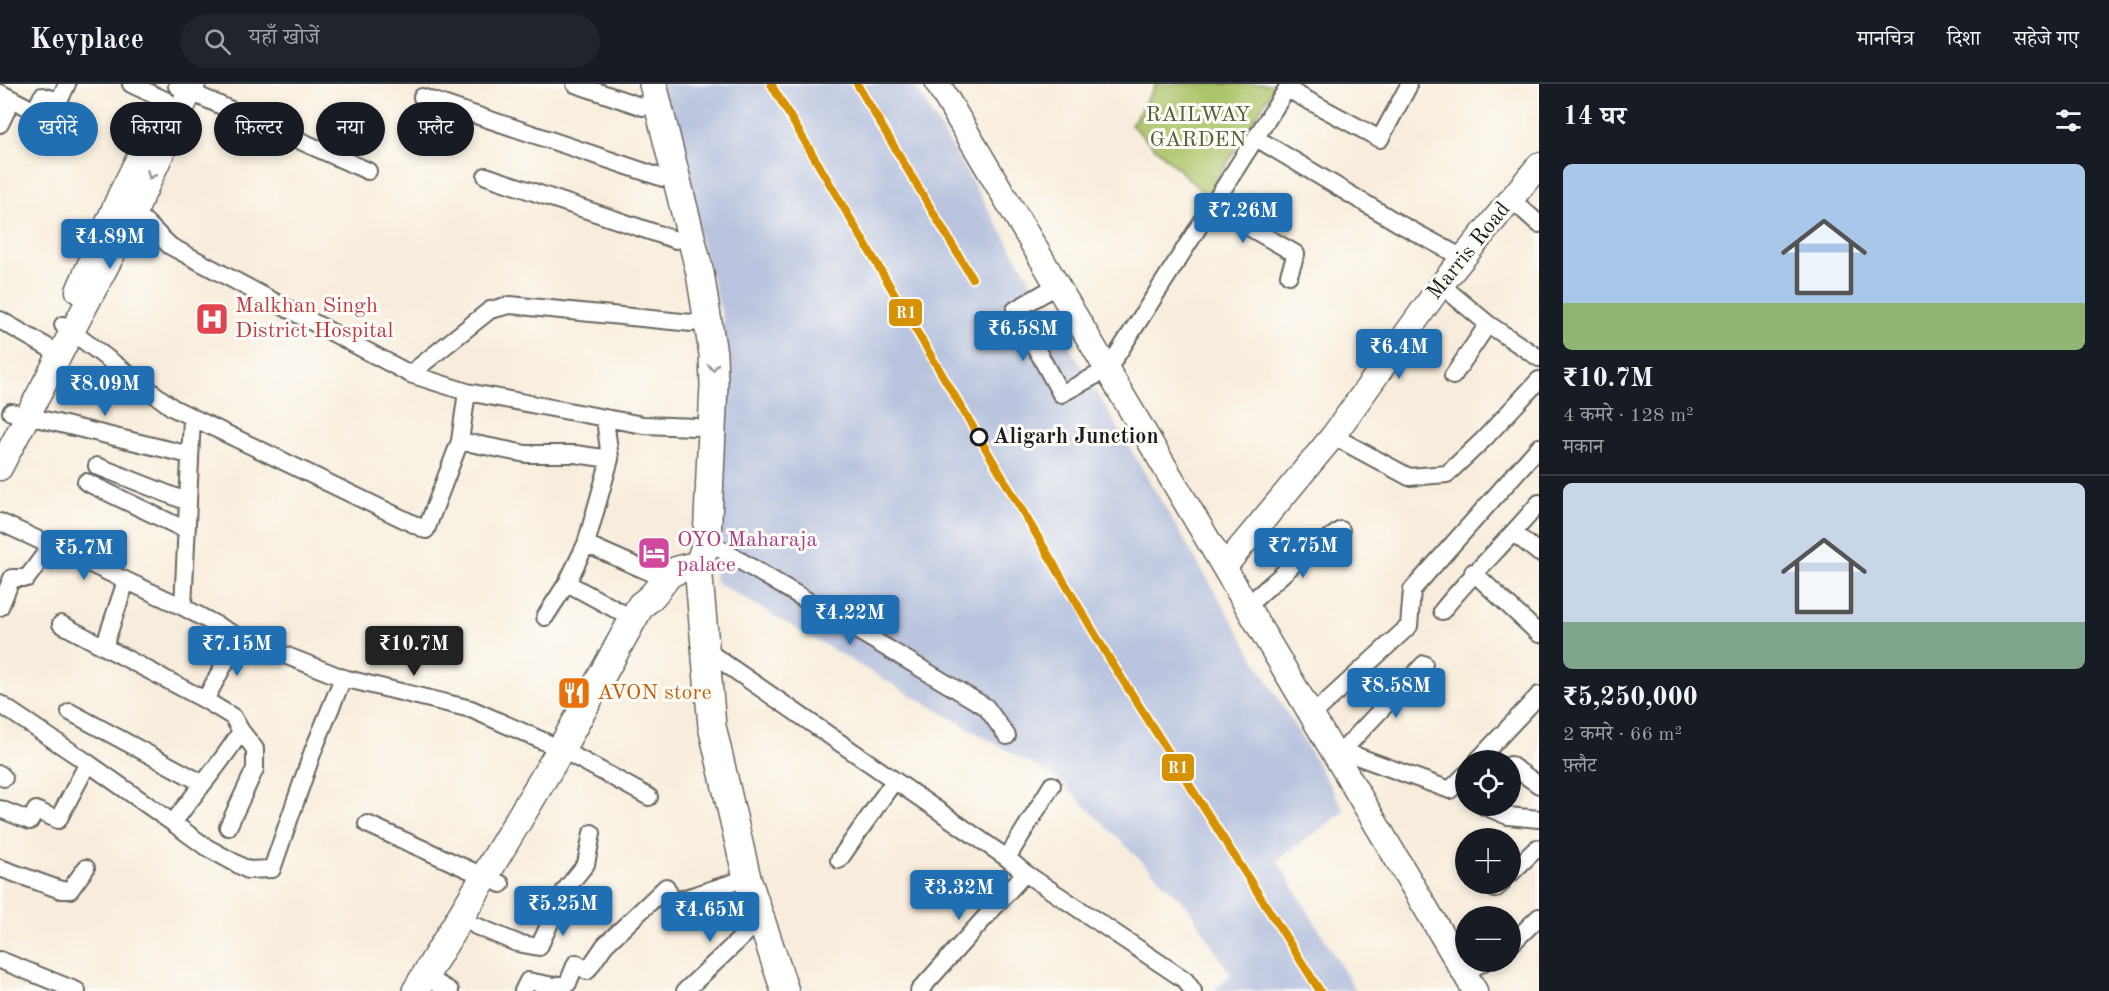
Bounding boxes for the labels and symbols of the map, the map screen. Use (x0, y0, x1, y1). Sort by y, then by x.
park label: RAILWAY GARDEN (1145, 104, 1251, 151)
one-way arrow (146, 169, 158, 180)
pin: ₹7.26M (1194, 193, 1292, 244)
street label: Marris Road (1423, 198, 1515, 304)
pin: ₹4.89M (61, 219, 159, 270)
place label: Malkhan Singh District Hospital (235, 295, 393, 342)
line badge: R1 (888, 298, 923, 327)
hospital icon: Malkhan Singh District Hospital (194, 301, 230, 337)
text: R1 (896, 306, 916, 322)
pin: ₹6.58M (974, 311, 1072, 362)
pin: ₹6.4M (1357, 329, 1441, 380)
one-way arrow (707, 362, 720, 371)
pin: ₹8.09M (56, 366, 154, 417)
place label: Aligarh Junction (993, 426, 1159, 448)
marker: Aligarh Junction (970, 428, 988, 446)
pin: ₹7.75M (1254, 528, 1352, 579)
place label: OYO Maharaja palace (677, 529, 818, 576)
pin: ₹5.7M (42, 530, 126, 581)
hotel icon: OYO Maharaja palace (636, 535, 672, 571)
pin: ₹4.22M (801, 595, 899, 646)
pin: ₹7.15M (188, 626, 286, 677)
pin: ₹10.7M (365, 626, 463, 677)
pin: ₹8.58M (1347, 668, 1445, 719)
restaurant icon: AVON store (556, 675, 592, 711)
place label: AVON store (597, 682, 712, 704)
line badge: R1 (1161, 753, 1195, 782)
text: R1 (1168, 761, 1188, 777)
pin: ₹3.32M (910, 870, 1008, 921)
pin: ₹5.25M (514, 886, 612, 937)
pin: ₹4.65M (661, 892, 759, 943)

